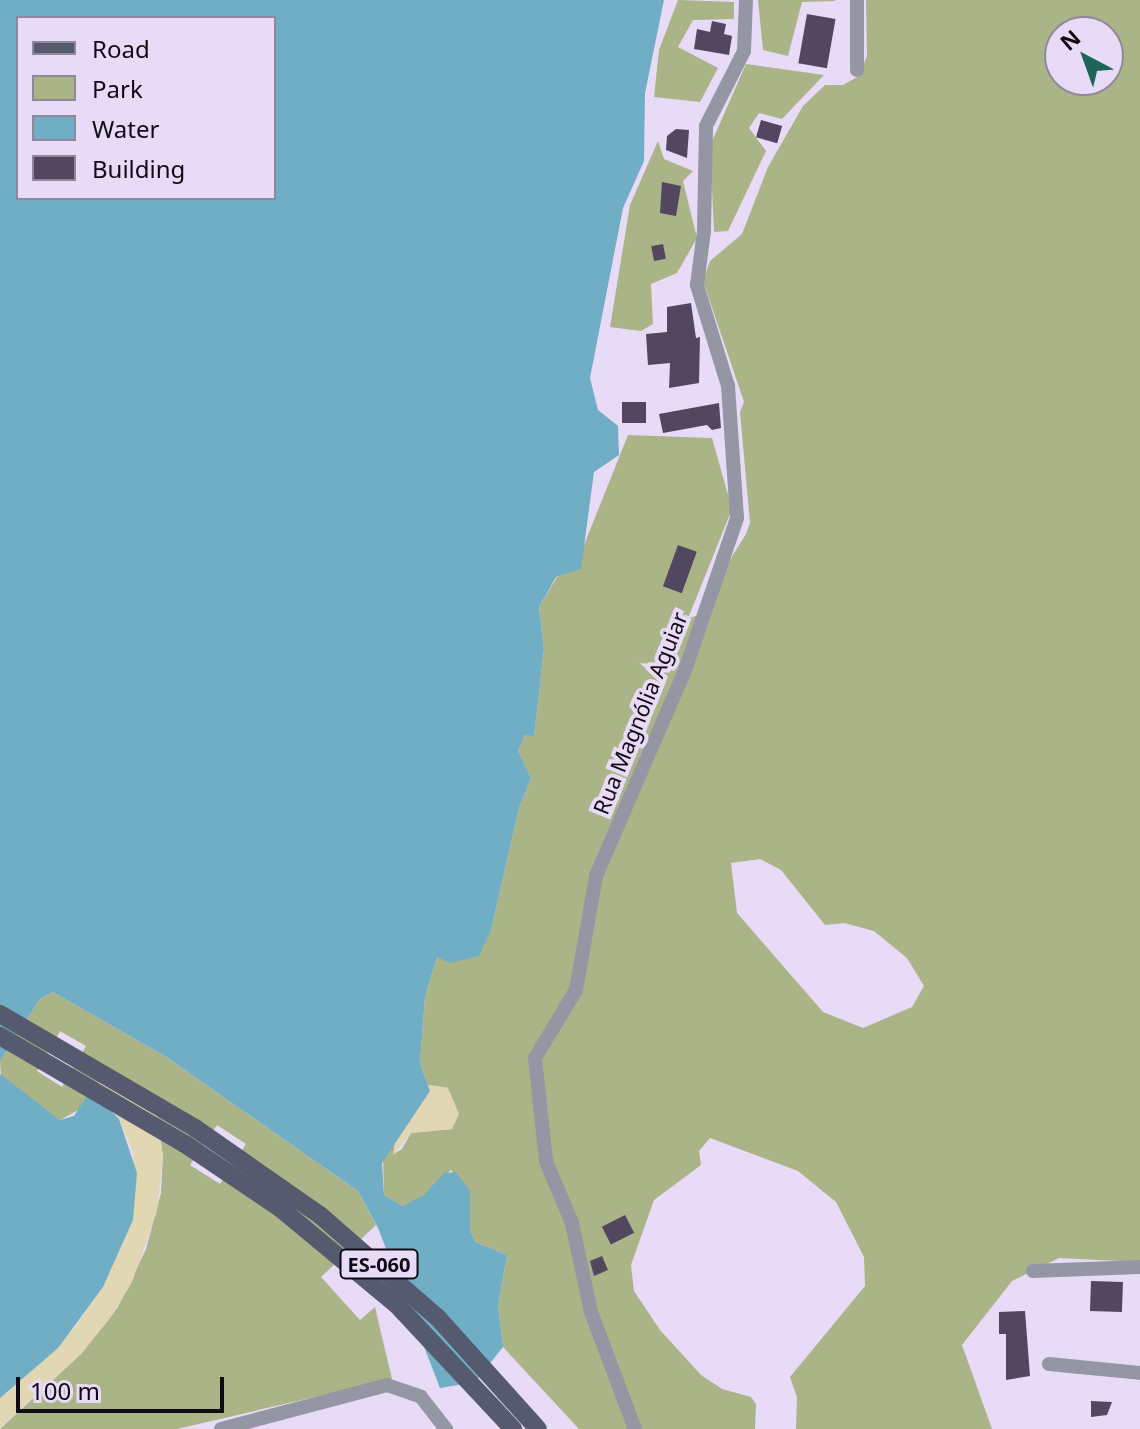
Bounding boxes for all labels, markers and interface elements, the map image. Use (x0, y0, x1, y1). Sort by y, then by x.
legend (16, 16, 276, 200)
north arrow (1044, 16, 1124, 96)
text: N (1053, 22, 1086, 57)
text: Road (92, 32, 150, 65)
text: Park (92, 72, 143, 105)
text: Water (92, 112, 159, 145)
text: Building (92, 152, 185, 185)
street label: Rua Magnólia Aguiar (587, 608, 693, 818)
road number: ES-060 (339, 1248, 419, 1280)
scale bar (20, 1361, 228, 1411)
text: 100 m (30, 1374, 100, 1407)

